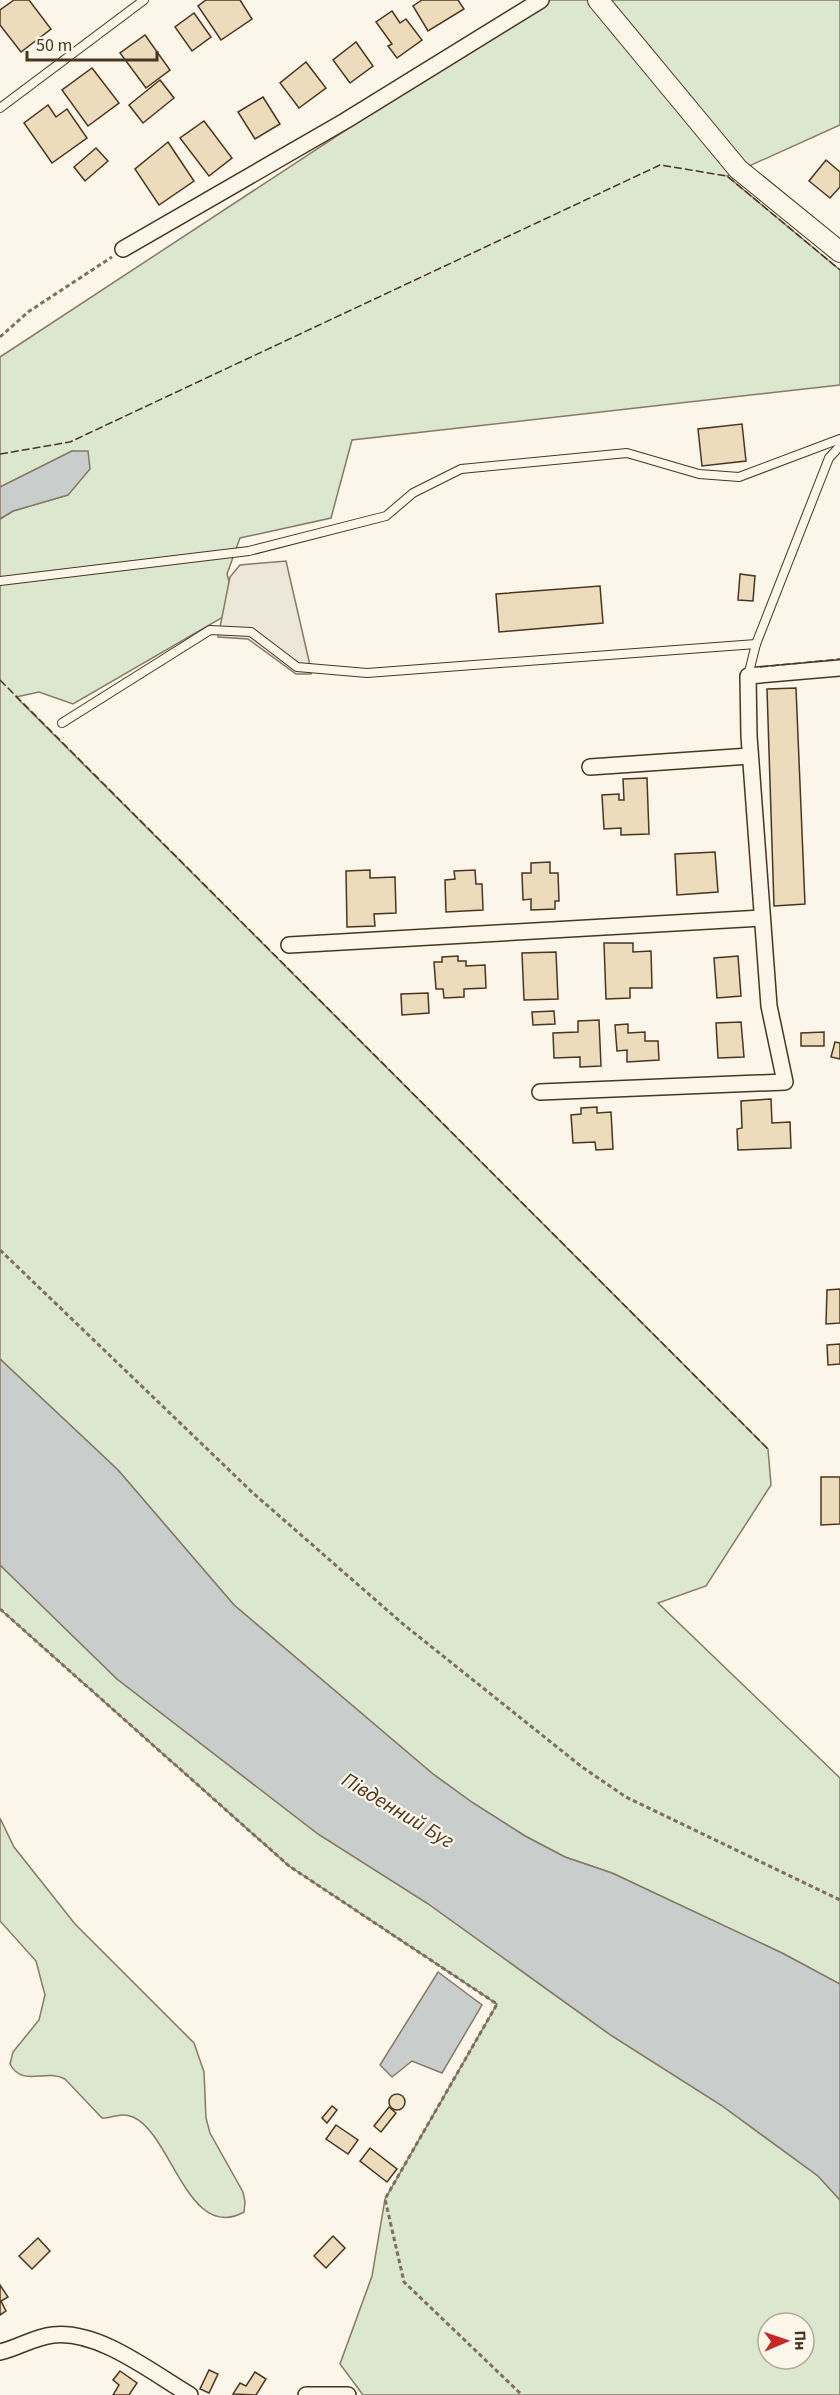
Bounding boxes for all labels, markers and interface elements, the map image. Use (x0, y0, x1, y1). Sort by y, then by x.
scale bar (27, 24, 158, 62)
text: 50 m (36, 33, 72, 58)
water label: Південний Буг (336, 1765, 460, 1855)
north arrow (756, 2311, 816, 2371)
text: Пн (789, 2330, 811, 2351)

